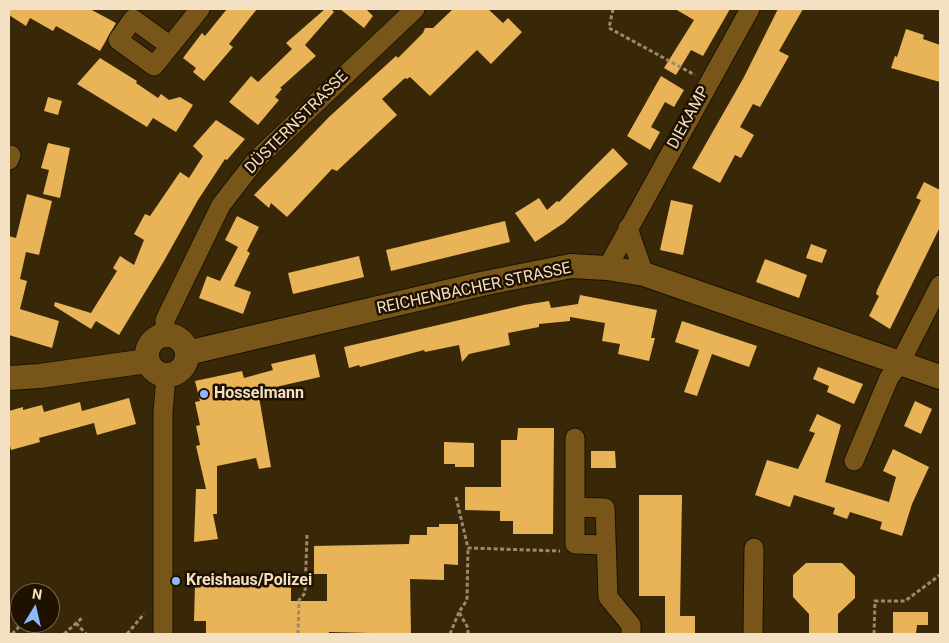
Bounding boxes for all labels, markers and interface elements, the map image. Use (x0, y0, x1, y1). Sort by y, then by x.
street label: DÜSTERNSTRASSE (242, 68, 352, 178)
street label: DIEKAMP (664, 83, 714, 153)
street label: REICHENBACHER STRASSE (375, 259, 573, 319)
place label: Hosselmann (214, 384, 304, 404)
marker: Hosselmann (198, 388, 210, 400)
place label: Kreishaus/Polizei (186, 571, 312, 591)
marker: Kreishaus/Polizei (170, 575, 182, 587)
north arrow (10, 583, 60, 633)
text: N (31, 585, 43, 603)

